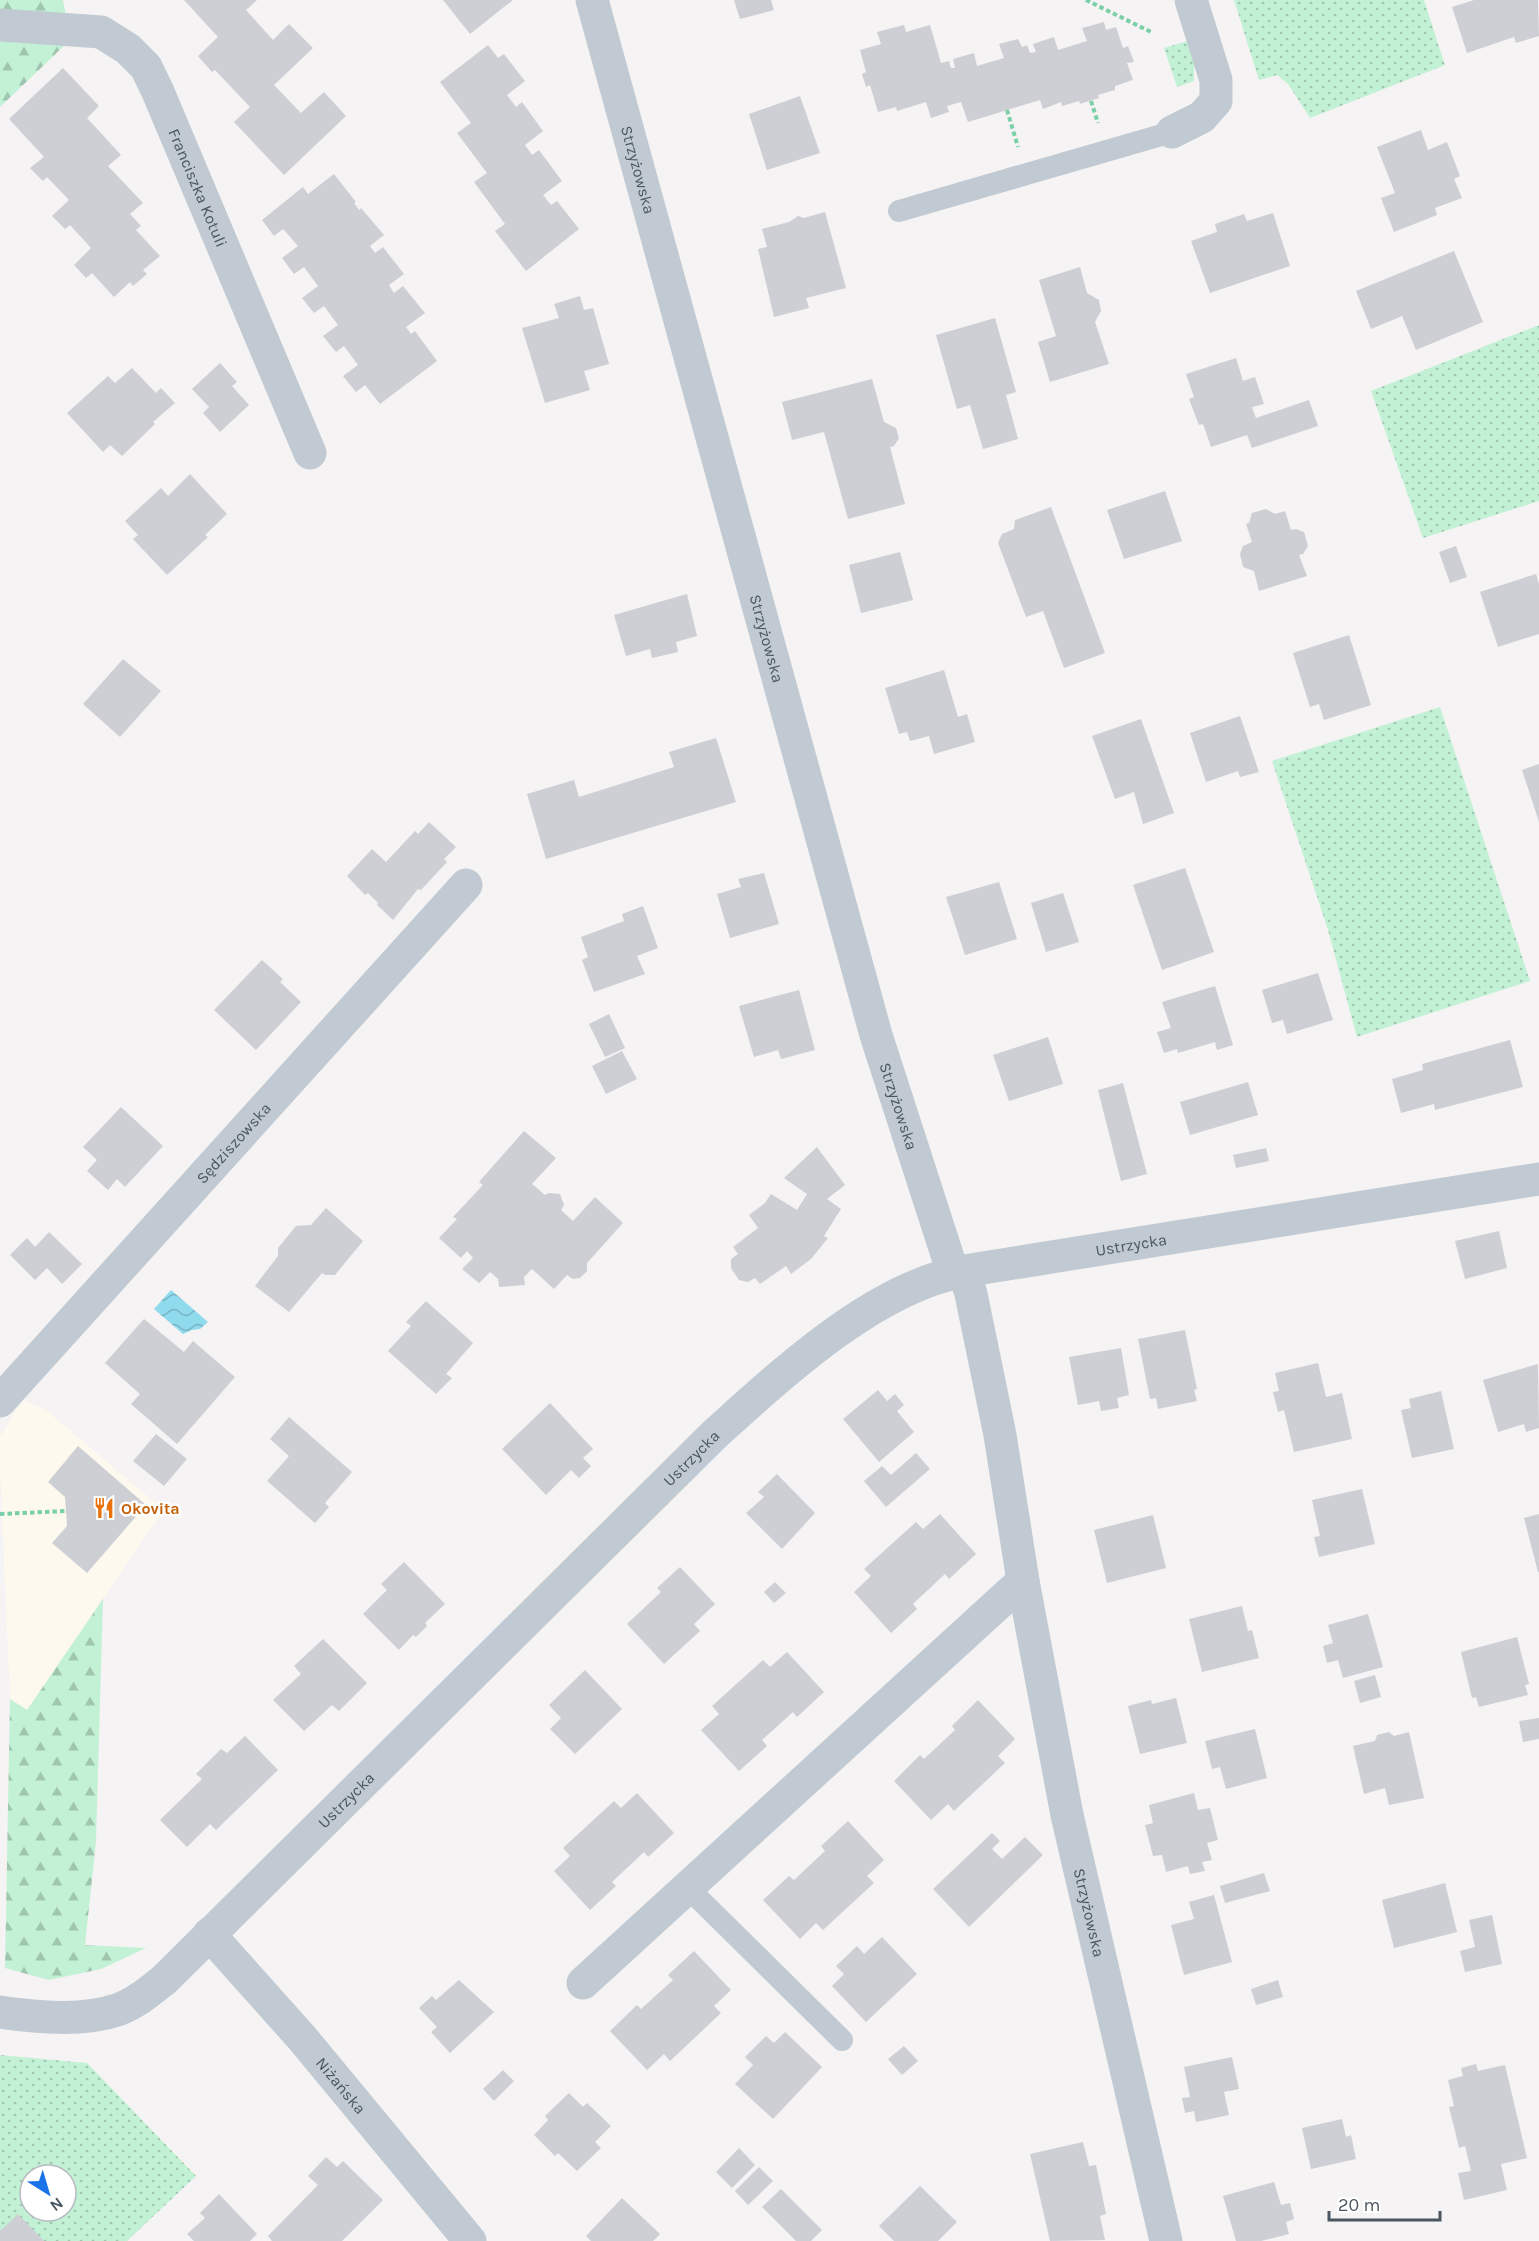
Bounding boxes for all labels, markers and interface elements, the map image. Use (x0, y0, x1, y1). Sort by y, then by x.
street label: Strzyżowska (617, 123, 660, 216)
street label: Franciszka Kotuli (165, 125, 232, 250)
street label: Strzyżowska (746, 592, 788, 685)
street label: Strzyżowska (876, 1060, 922, 1152)
street label: Sędziszowska (192, 1098, 275, 1187)
street label: Ustrzycka (1094, 1229, 1168, 1259)
street label: Ustrzycka (659, 1426, 723, 1490)
restaurant icon: Okovita (92, 1496, 116, 1520)
place label: Okovita (121, 1499, 180, 1518)
street label: Ustrzycka (314, 1768, 378, 1832)
street label: Strzyżowska (1070, 1866, 1109, 1959)
street label: Niżańska (312, 2053, 370, 2118)
north arrow (18, 2163, 78, 2223)
scale bar (1329, 2184, 1440, 2222)
text: N (46, 2194, 67, 2216)
text: 20 m (1338, 2194, 1380, 2216)

